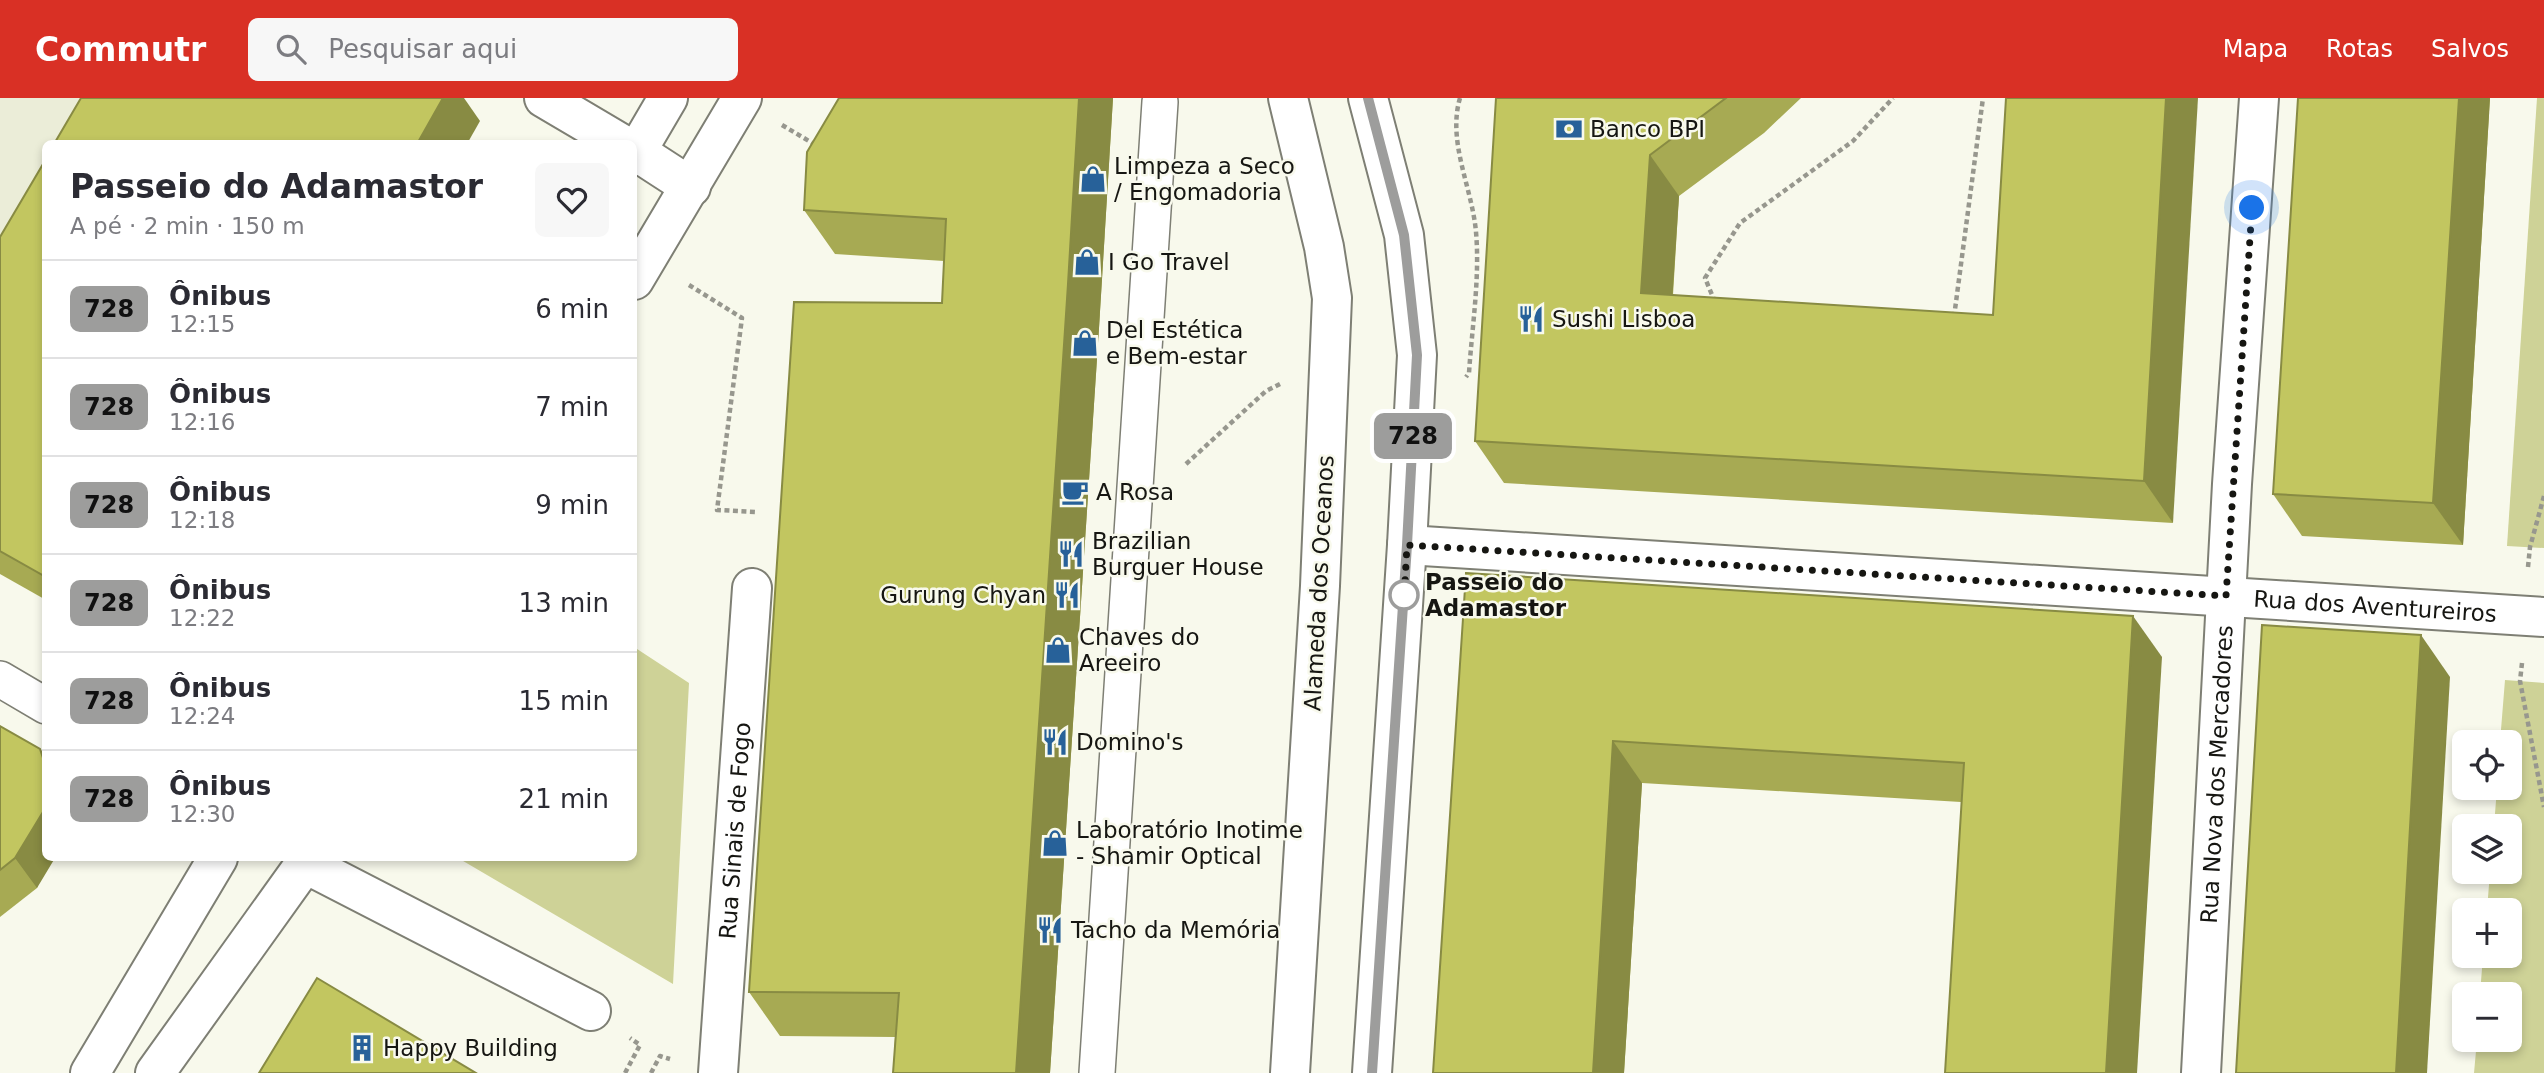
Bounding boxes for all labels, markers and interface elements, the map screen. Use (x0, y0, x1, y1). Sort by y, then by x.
search box (248, 18, 738, 81)
text: Commutr (35, 30, 206, 69)
icon: search (272, 30, 310, 68)
text: Pesquisar aqui (328, 34, 517, 64)
text: Mapa (2223, 35, 2288, 63)
text: Rotas (2326, 35, 2393, 63)
text: Salvos (2431, 35, 2509, 63)
bank icon: Banco BPI (1554, 114, 1584, 144)
place label: Banco BPI (1590, 116, 1705, 142)
place label: Limpeza a Seco / Engomadoria (1114, 153, 1295, 205)
button: heart (535, 163, 609, 237)
shop icon: Limpeza a Seco / Engomadoria (1078, 164, 1108, 194)
text: Passeio do Adamastor (70, 167, 483, 206)
your location (2234, 190, 2269, 225)
text: A pé · 2 min · 150 m (70, 213, 305, 239)
shop icon: I Go Travel (1072, 247, 1102, 277)
place label: I Go Travel (1108, 249, 1230, 275)
text: Ônibus (169, 281, 271, 311)
text: 6 min (535, 294, 609, 324)
text: 728 (84, 295, 134, 323)
restaurant icon: Sushi Lisboa (1516, 304, 1546, 334)
place label: Sushi Lisboa (1552, 306, 1695, 332)
text: 12:15 (169, 311, 235, 337)
place label: Del Estética e Bem-estar (1106, 317, 1247, 369)
shop icon: Del Estética e Bem-estar (1070, 328, 1100, 358)
text: Ônibus (169, 379, 271, 409)
text: 7 min (535, 392, 609, 422)
text: 728 (84, 393, 134, 421)
text: 12:16 (169, 409, 235, 435)
line badge: 728 (1373, 413, 1453, 459)
text: 728 (1388, 422, 1438, 450)
street label: Alameda dos Oceanos (1299, 454, 1339, 712)
text: Ônibus (169, 477, 271, 507)
cafe icon: A Rosa (1060, 477, 1090, 507)
place label: A Rosa (1096, 479, 1174, 505)
text: 9 min (535, 490, 609, 520)
text: 728 (84, 491, 134, 519)
text: 12:18 (169, 507, 235, 533)
place label: Brazilian Burguer House (1092, 528, 1264, 580)
restaurant icon: Brazilian Burguer House (1056, 539, 1086, 569)
place label: Passeio do Adamastor (1425, 569, 1567, 621)
text: Ônibus (169, 575, 271, 605)
restaurant icon: Gurung Chyan (1052, 580, 1082, 610)
marker: Passeio do Adamastor (1389, 580, 1419, 610)
place label: Gurung Chyan (880, 582, 1046, 608)
street label: Rua dos Aventureiros (2253, 586, 2498, 627)
text: 13 min (519, 588, 609, 618)
text: 728 (84, 589, 134, 617)
text: 12:22 (169, 605, 235, 631)
place label: Chaves do Areeiro (1079, 624, 1199, 676)
street label: Rua Nova dos Mercadores (2196, 625, 2238, 924)
shop icon: Chaves do Areeiro (1043, 635, 1073, 665)
text: Ônibus (169, 673, 271, 703)
text: 15 min (519, 686, 609, 716)
text: 728 (84, 687, 134, 715)
text: 12:24 (169, 703, 235, 729)
street label: Rua Sinais de Fogo (714, 721, 756, 940)
restaurant icon: Domino's (1040, 727, 1070, 757)
place label: Domino's (1076, 729, 1184, 755)
map controls (2452, 730, 2522, 1052)
button: locate (2452, 730, 2522, 800)
text: Ônibus (169, 771, 271, 801)
text: 21 min (519, 784, 609, 814)
text: 728 (84, 785, 134, 813)
text: 12:30 (169, 801, 235, 827)
button: layers (2452, 814, 2522, 884)
place label: Laboratório Inotime - Shamir Optical (1076, 817, 1303, 869)
shop icon: Laboratório Inotime - Shamir Optical (1040, 828, 1070, 858)
button: + (2452, 898, 2522, 968)
restaurant icon: Tacho da Memória (1035, 915, 1065, 945)
place label: Tacho da Memória (1070, 917, 1280, 943)
button: − (2452, 982, 2522, 1052)
building icon: Happy Building (347, 1033, 377, 1063)
place label: Happy Building (383, 1035, 558, 1061)

